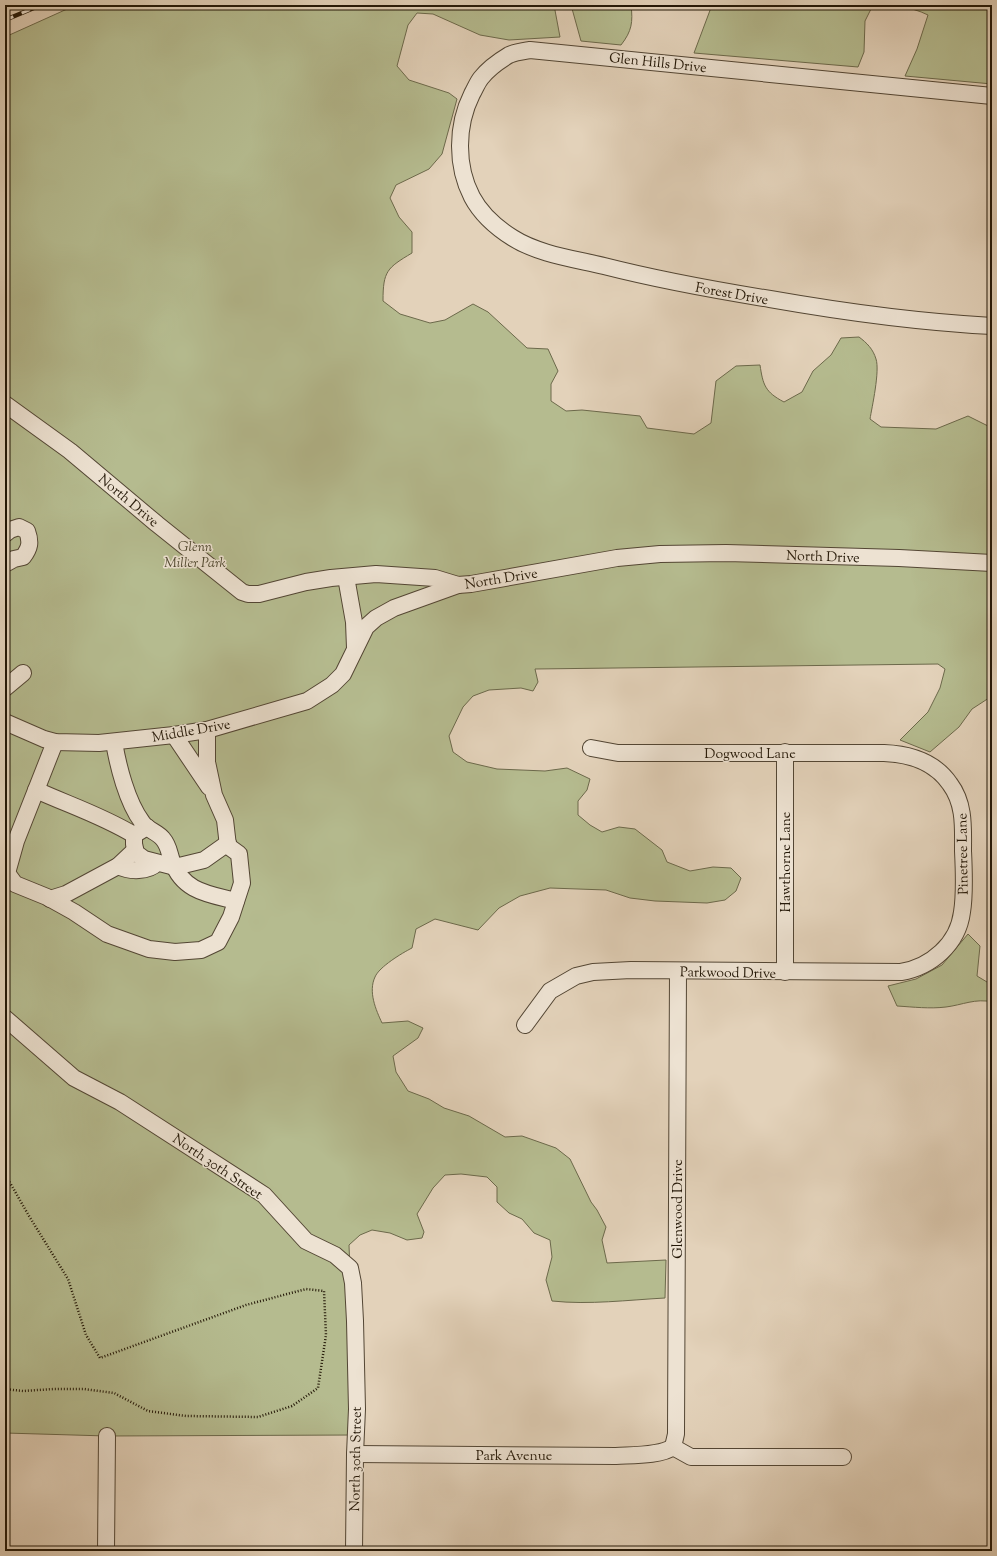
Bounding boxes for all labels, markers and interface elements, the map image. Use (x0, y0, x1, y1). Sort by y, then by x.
street label: Glen Hills Drive (608, 49, 708, 79)
street label: Forest Drive (694, 279, 770, 311)
street label: North Drive (93, 470, 162, 533)
park label: Glenn Miller Park (164, 538, 227, 574)
street label: North Drive (786, 547, 860, 569)
street label: North Drive (463, 564, 539, 596)
street label: Middle Drive (151, 715, 232, 749)
street label: Dogwood Lane (704, 745, 796, 765)
street label: Hawthorne Lane (777, 812, 797, 912)
street label: Pinetree Lane (953, 813, 975, 895)
street label: Parkwood Drive (680, 963, 776, 985)
street label: North 30th Street (168, 1130, 266, 1205)
street label: Glenwood Drive (669, 1159, 689, 1259)
street label: North 30th Street (346, 1406, 368, 1512)
street label: Park Avenue (476, 1447, 552, 1467)

